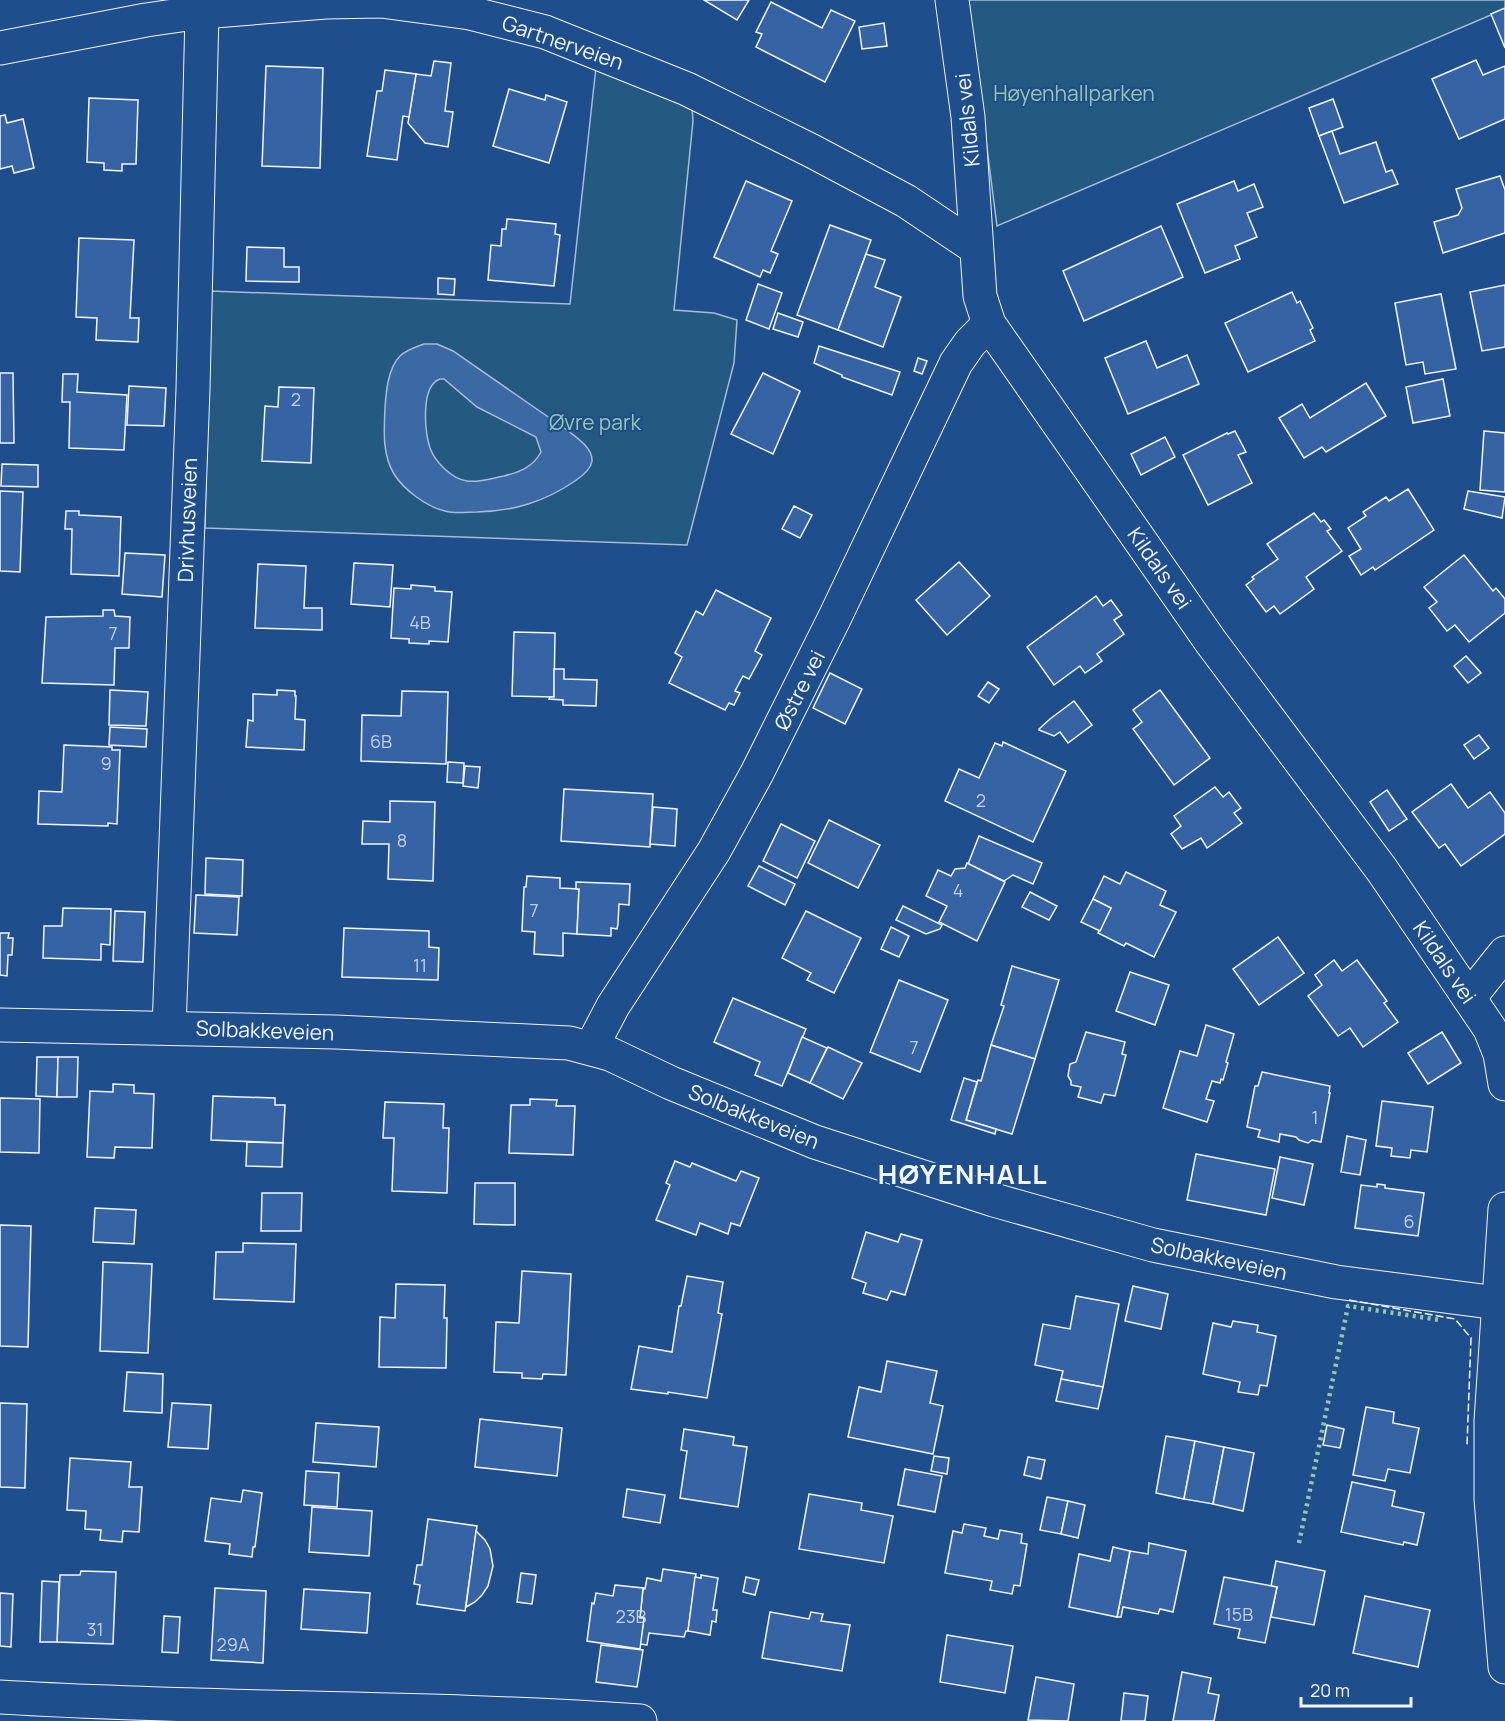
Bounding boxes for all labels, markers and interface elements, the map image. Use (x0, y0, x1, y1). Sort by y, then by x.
street label: Gartnerveien (499, 8, 627, 76)
street label: Kildals vei (948, 72, 986, 168)
park label: Høyenhallparken (993, 79, 1155, 107)
house number: 2 (291, 387, 301, 411)
park label: Øvre park (549, 408, 641, 436)
street label: Drivhusveien (171, 457, 203, 583)
street label: Kildals vei (1122, 521, 1198, 615)
house number: 4B (409, 610, 431, 634)
house number: 7 (108, 621, 118, 645)
street label: Østre vei (767, 645, 831, 735)
house number: 6B (370, 729, 392, 753)
house number: 9 (100, 751, 112, 775)
house number: 2 (976, 788, 986, 812)
house number: 8 (397, 828, 407, 852)
house number: 4 (953, 878, 963, 902)
house number: 7 (529, 898, 539, 922)
street label: Kildals vei (1407, 915, 1483, 1009)
house number: 11 (413, 953, 427, 977)
street label: Solbakkeveien (195, 1014, 335, 1046)
house number: 7 (909, 1035, 919, 1059)
street label: Solbakkeveien (684, 1077, 824, 1155)
house number: 1 (1311, 1105, 1319, 1129)
district label: HØYENHALL (878, 1155, 1048, 1192)
house number: 6 (1403, 1209, 1415, 1233)
street label: Solbakkeveien (1148, 1230, 1290, 1286)
house number: 15B (1225, 1602, 1253, 1626)
house number: 23B (615, 1604, 647, 1628)
house number: 31 (87, 1617, 103, 1641)
house number: 29A (217, 1632, 250, 1656)
scale bar (1301, 1670, 1410, 1708)
text: 20 m (1310, 1678, 1350, 1702)

